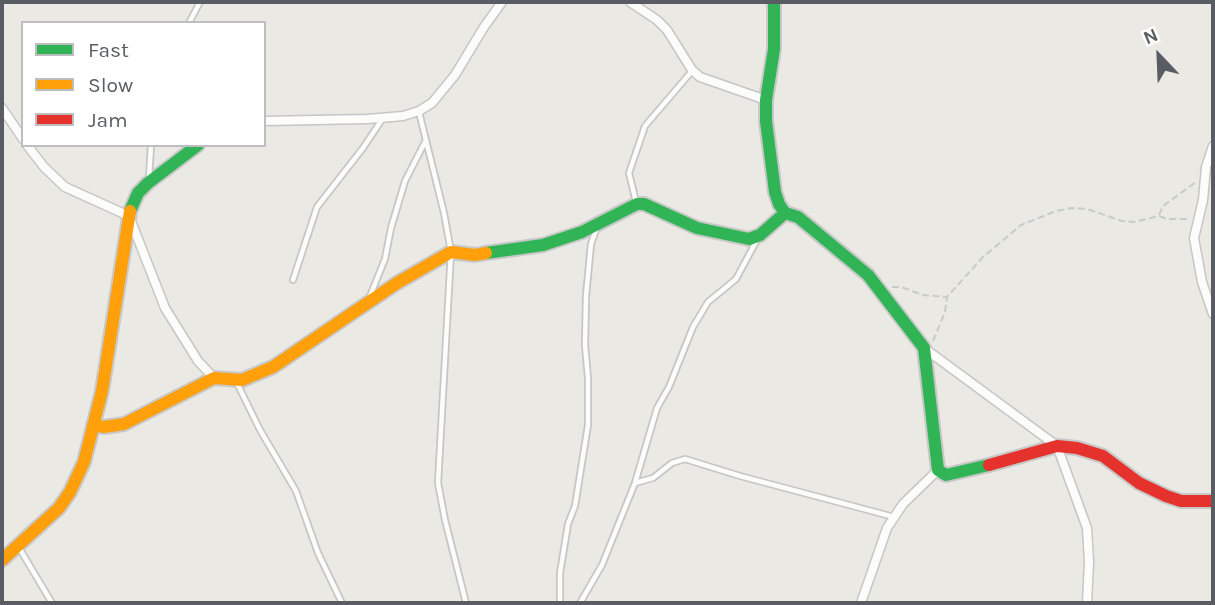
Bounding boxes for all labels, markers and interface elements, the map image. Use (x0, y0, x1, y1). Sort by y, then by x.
legend (21, 21, 266, 147)
north arrow (1124, 21, 1194, 91)
text: N (1140, 24, 1161, 49)
text: Fast (88, 38, 129, 62)
text: Slow (88, 73, 133, 97)
text: Jam (88, 108, 128, 132)

